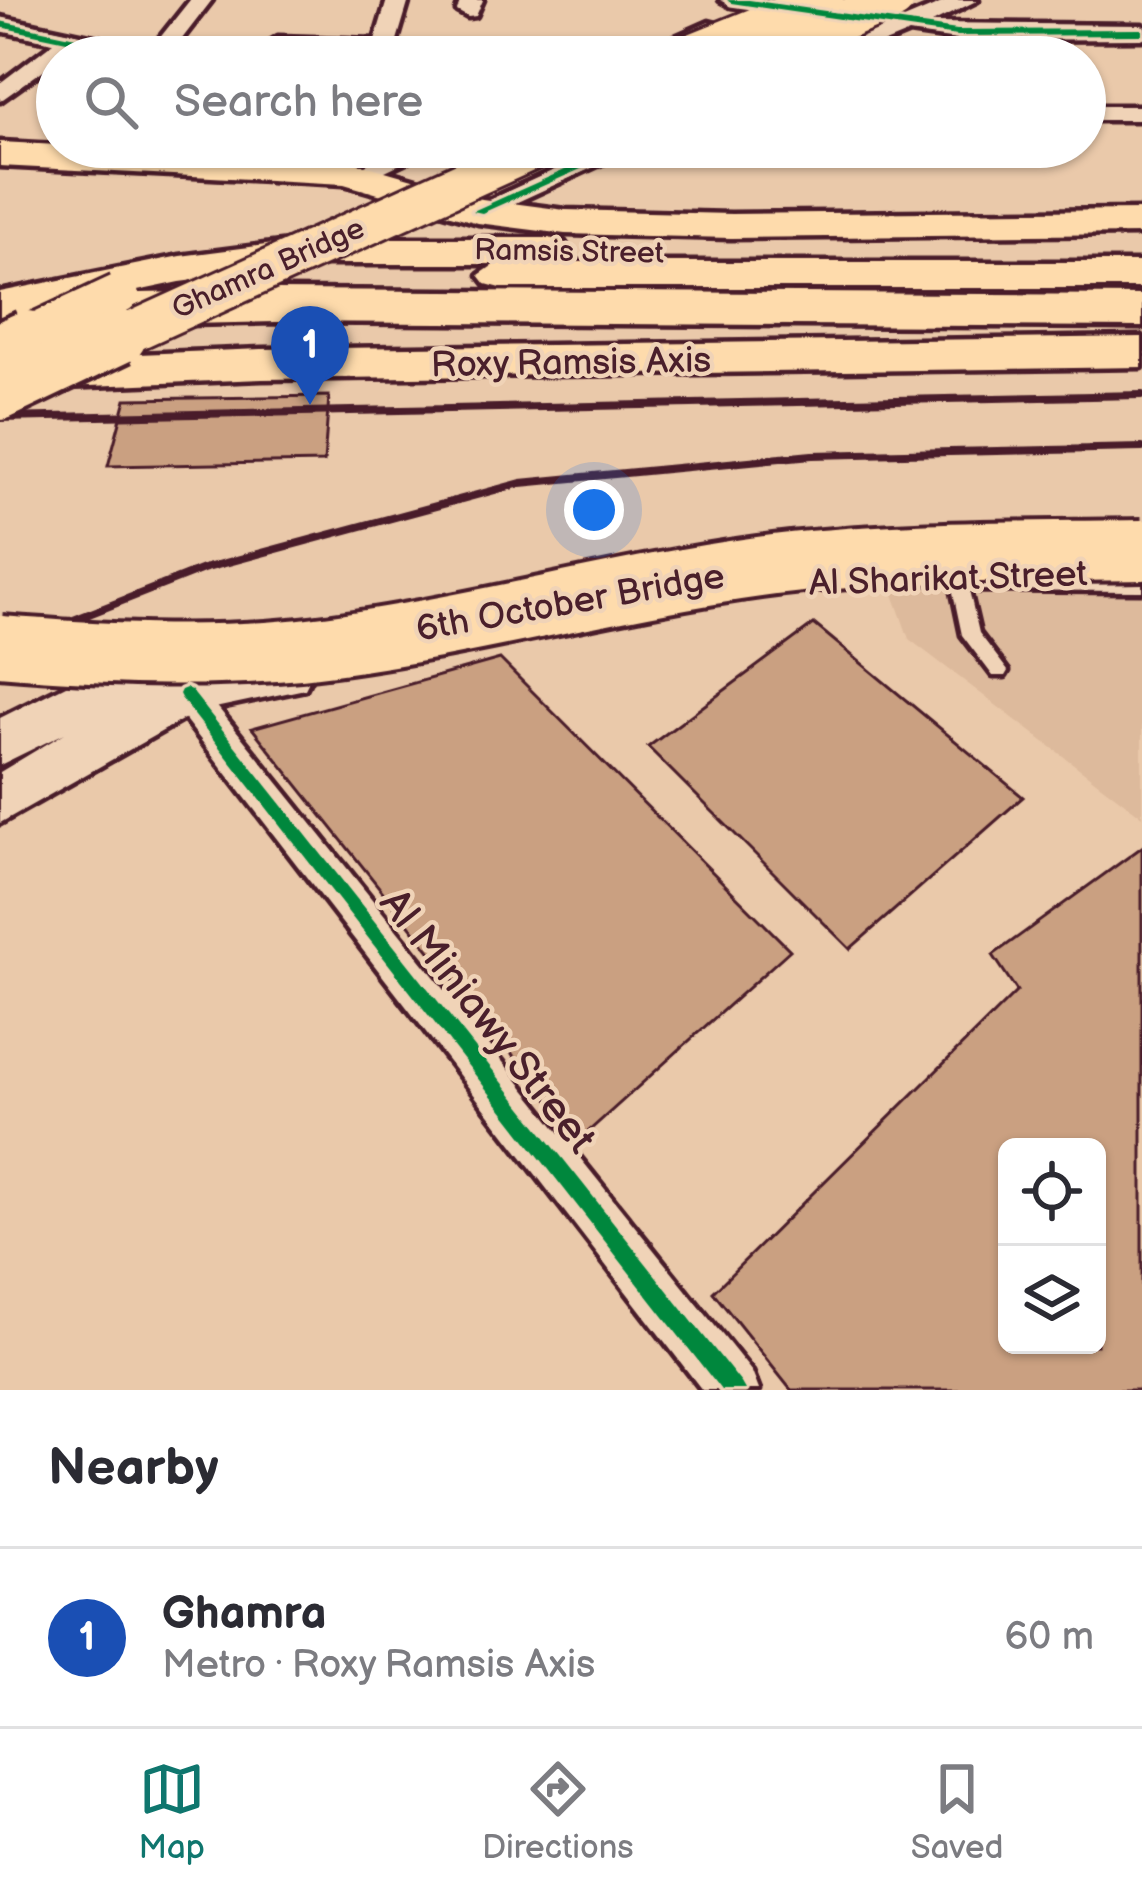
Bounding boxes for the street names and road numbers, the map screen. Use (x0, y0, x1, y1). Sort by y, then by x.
street label: Ghamra Bridge (167, 210, 370, 327)
street label: Ramsis Street (474, 232, 664, 272)
street label: Roxy Ramsis Axis (431, 340, 712, 387)
street label: Al Sharikat Street (808, 553, 1088, 606)
street label: 6th October Bridge (413, 555, 728, 652)
street label: Al Miniawy Street (368, 879, 606, 1164)

